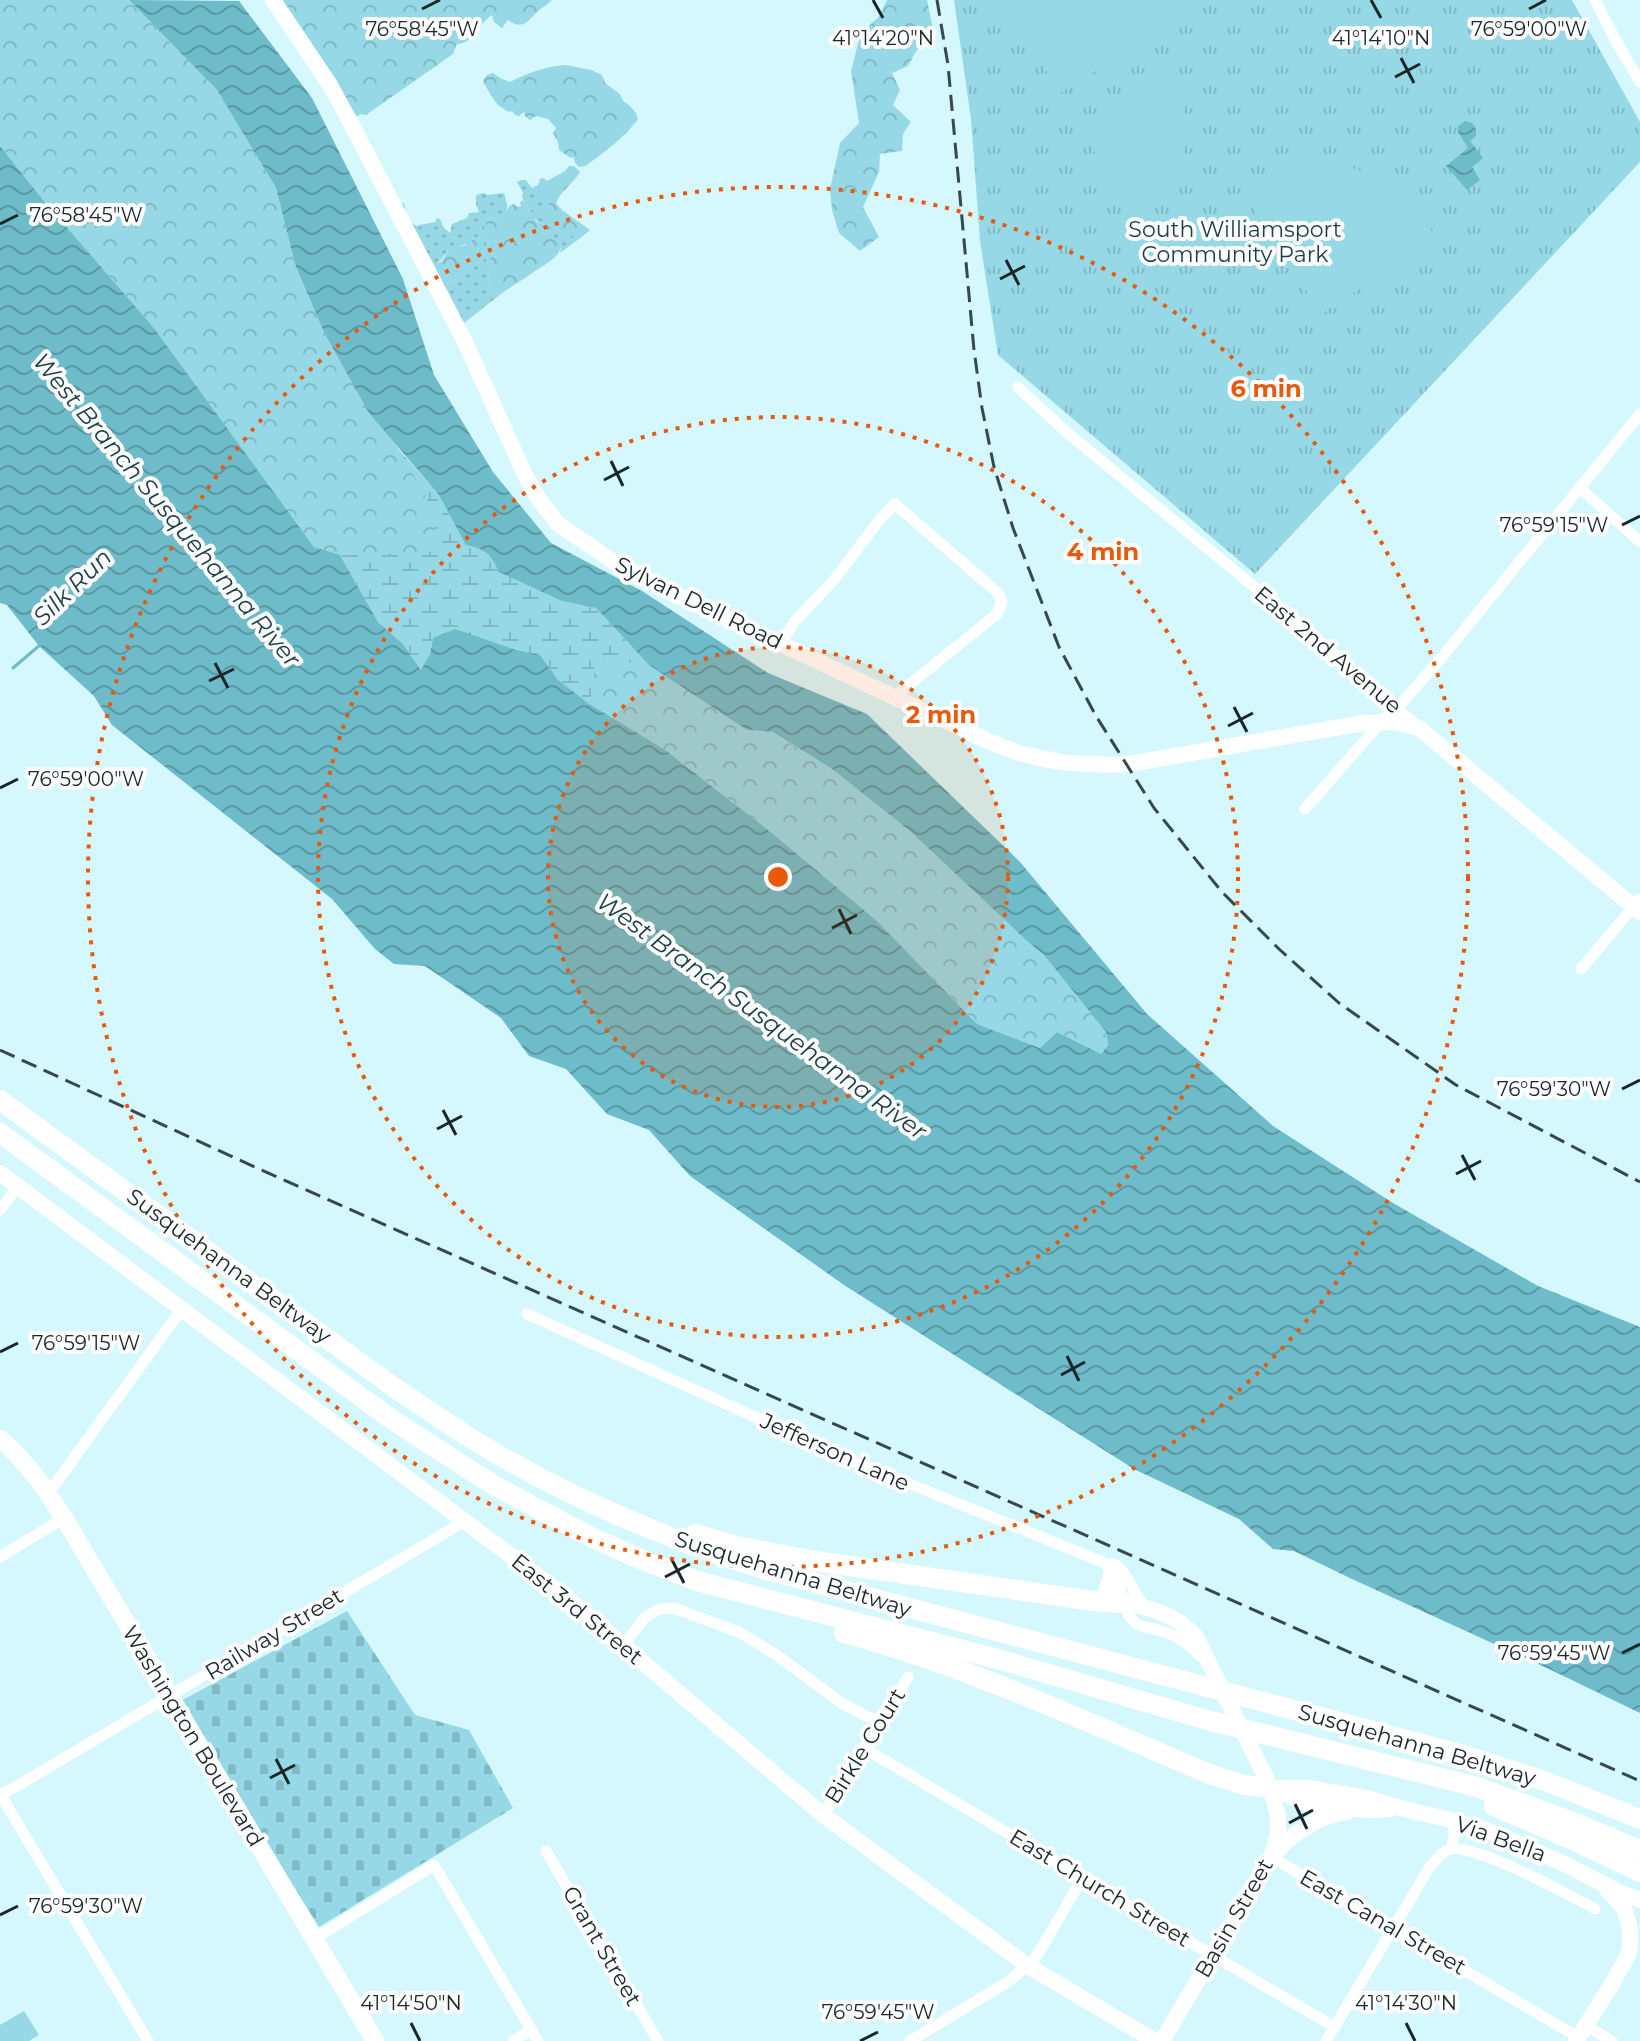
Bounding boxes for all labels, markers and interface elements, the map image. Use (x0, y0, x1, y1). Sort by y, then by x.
text: 76°58'45"W (365, 17, 479, 41)
text: 76°59'00"W (1471, 17, 1587, 41)
text: 41°14'20"N (832, 26, 934, 50)
text: 41°14'10"N (1332, 26, 1430, 50)
text: 76°58'45"W (29, 203, 143, 227)
park label: South Williamsport Community Park (1128, 216, 1342, 268)
water label: West Branch Susquehanna River (27, 347, 308, 674)
text: 6 min (1230, 374, 1302, 403)
text: 76°59'15"W (1500, 513, 1608, 537)
text: 4 min (1067, 537, 1139, 566)
water label: Silk Run (27, 543, 117, 631)
street label: Sylvan Dell Road (611, 551, 787, 655)
street label: East 2nd Avenue (1249, 581, 1407, 719)
text: 2 min (906, 700, 976, 729)
text: 76°59'00"W (28, 767, 144, 791)
centre of rings (764, 863, 792, 891)
water label: West Branch Susquehanna River (591, 887, 934, 1146)
text: 76°59'30"W (1497, 1077, 1611, 1101)
street label: Susquehanna Beltway (122, 1183, 337, 1349)
text: 76°59'15"W (32, 1331, 140, 1355)
street label: Jefferson Lane (755, 1407, 914, 1497)
street label: Susquehanna Beltway (671, 1525, 915, 1623)
street label: East 3rd Street (506, 1548, 648, 1670)
street label: Railway Street (200, 1582, 348, 1686)
street label: Washington Boulevard (116, 1621, 270, 1851)
text: 76°59'45"W (1498, 1641, 1610, 1665)
street label: Birkle Court (819, 1683, 911, 1809)
street label: Susquehanna Beltway (1295, 1698, 1539, 1792)
street label: Via Bella (1452, 1810, 1550, 1868)
street label: East Church Street (1005, 1823, 1195, 1953)
street label: Basin Street (1189, 1853, 1279, 1983)
street label: East Canal Street (1295, 1863, 1471, 1981)
street label: Grant Street (557, 1881, 647, 2011)
text: 76°59'30"W (29, 1894, 143, 1918)
text: 41°14'50"N (360, 1991, 462, 2015)
text: 41°14'30"N (1355, 1991, 1457, 2015)
text: 76°59'45"W (822, 2000, 934, 2024)

